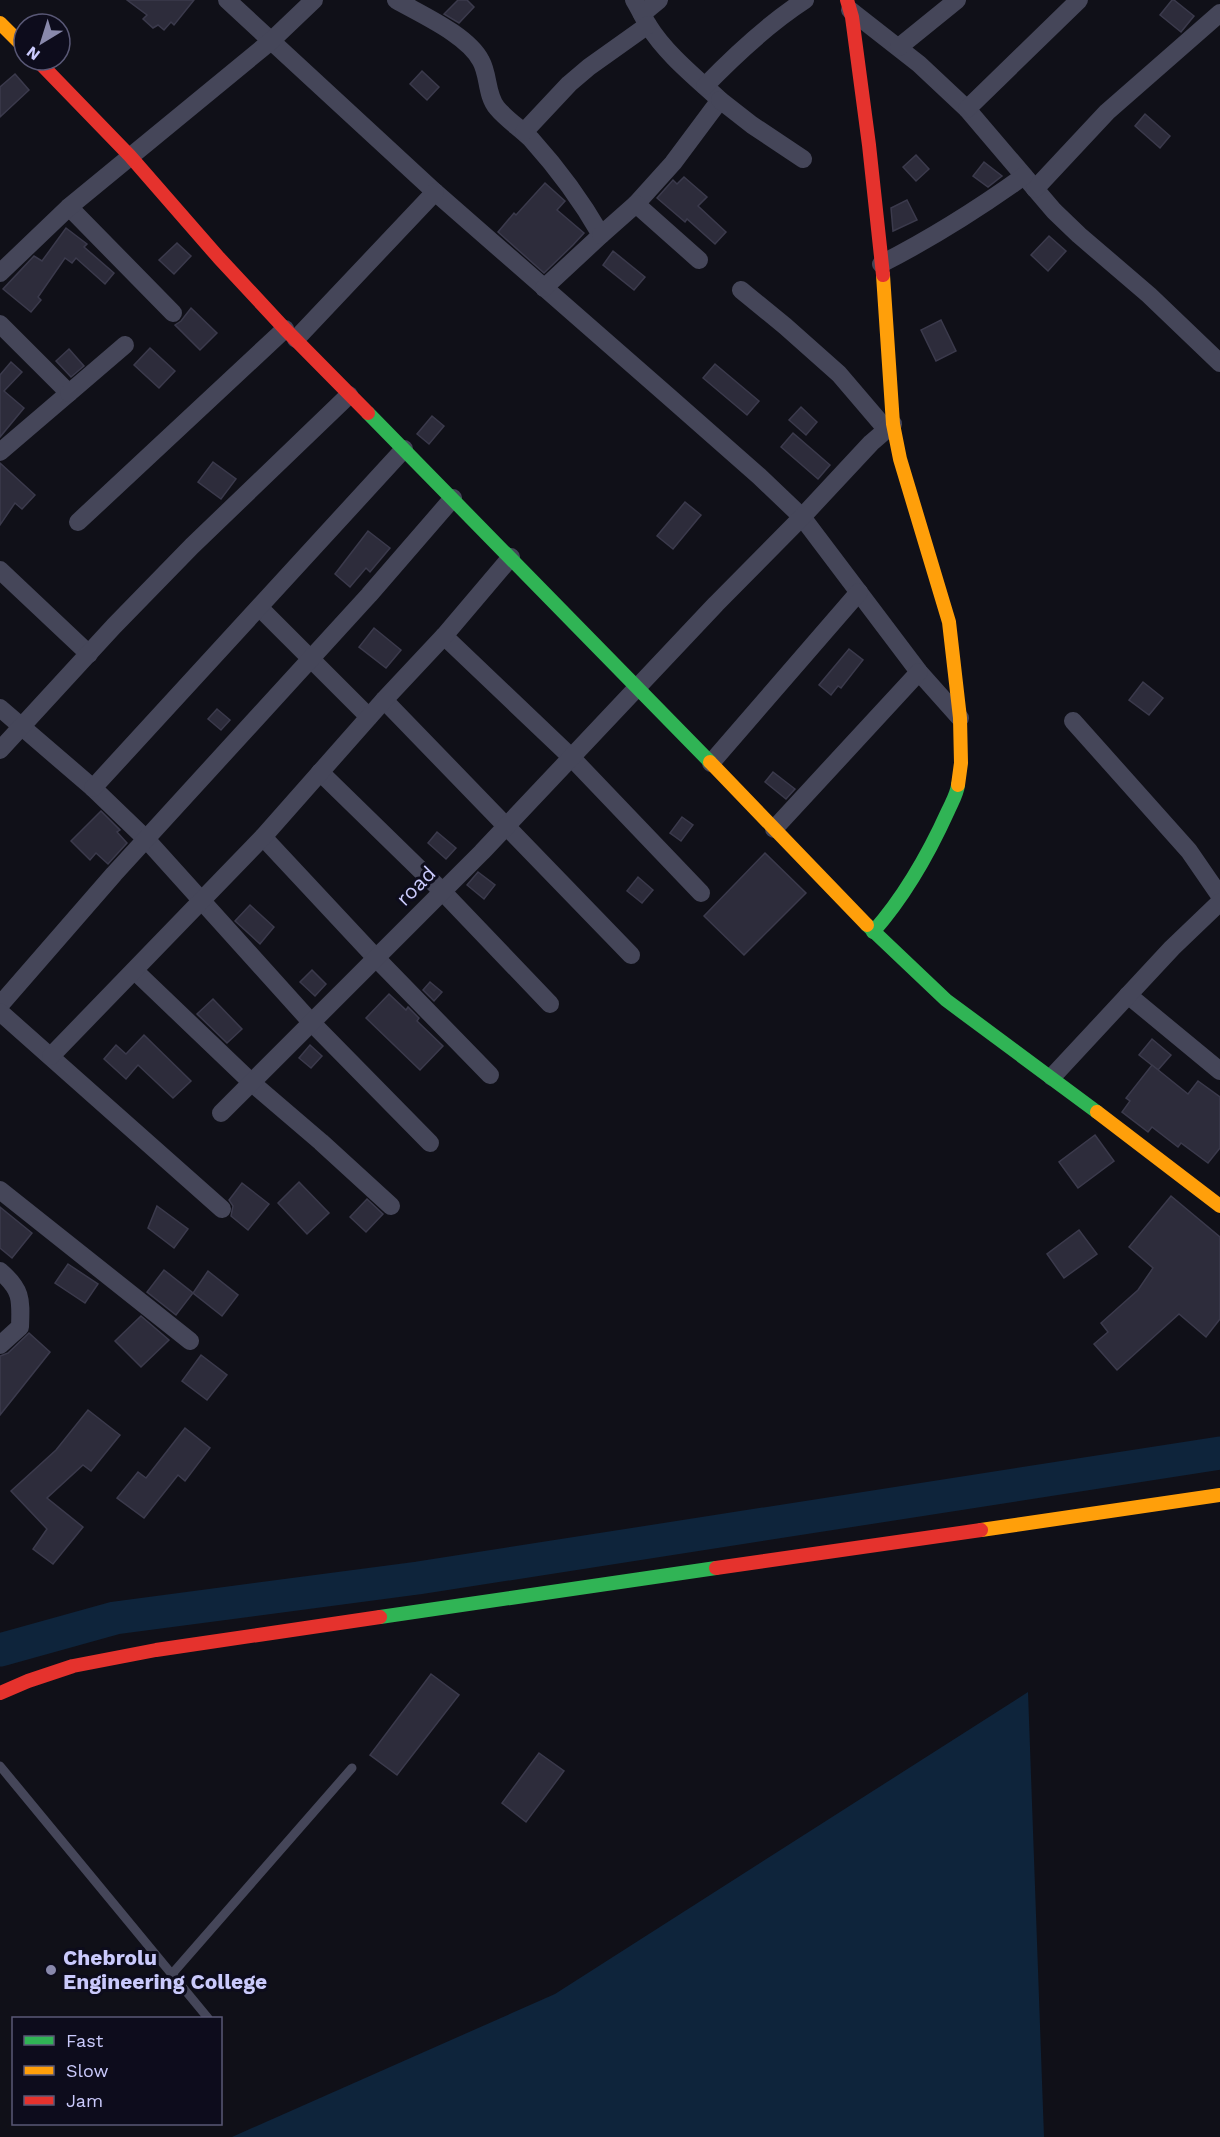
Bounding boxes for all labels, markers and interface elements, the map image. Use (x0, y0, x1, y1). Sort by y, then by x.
north arrow (12, 12, 72, 72)
text: N (23, 42, 44, 65)
street label: road (391, 861, 441, 911)
place label: Chebrolu Engineering College (63, 1945, 267, 1994)
marker: Chebrolu Engineering College (44, 1963, 58, 1977)
legend (12, 2017, 222, 2125)
text: Fast (66, 2030, 104, 2051)
text: Slow (66, 2060, 109, 2081)
text: Jam (66, 2090, 103, 2111)

